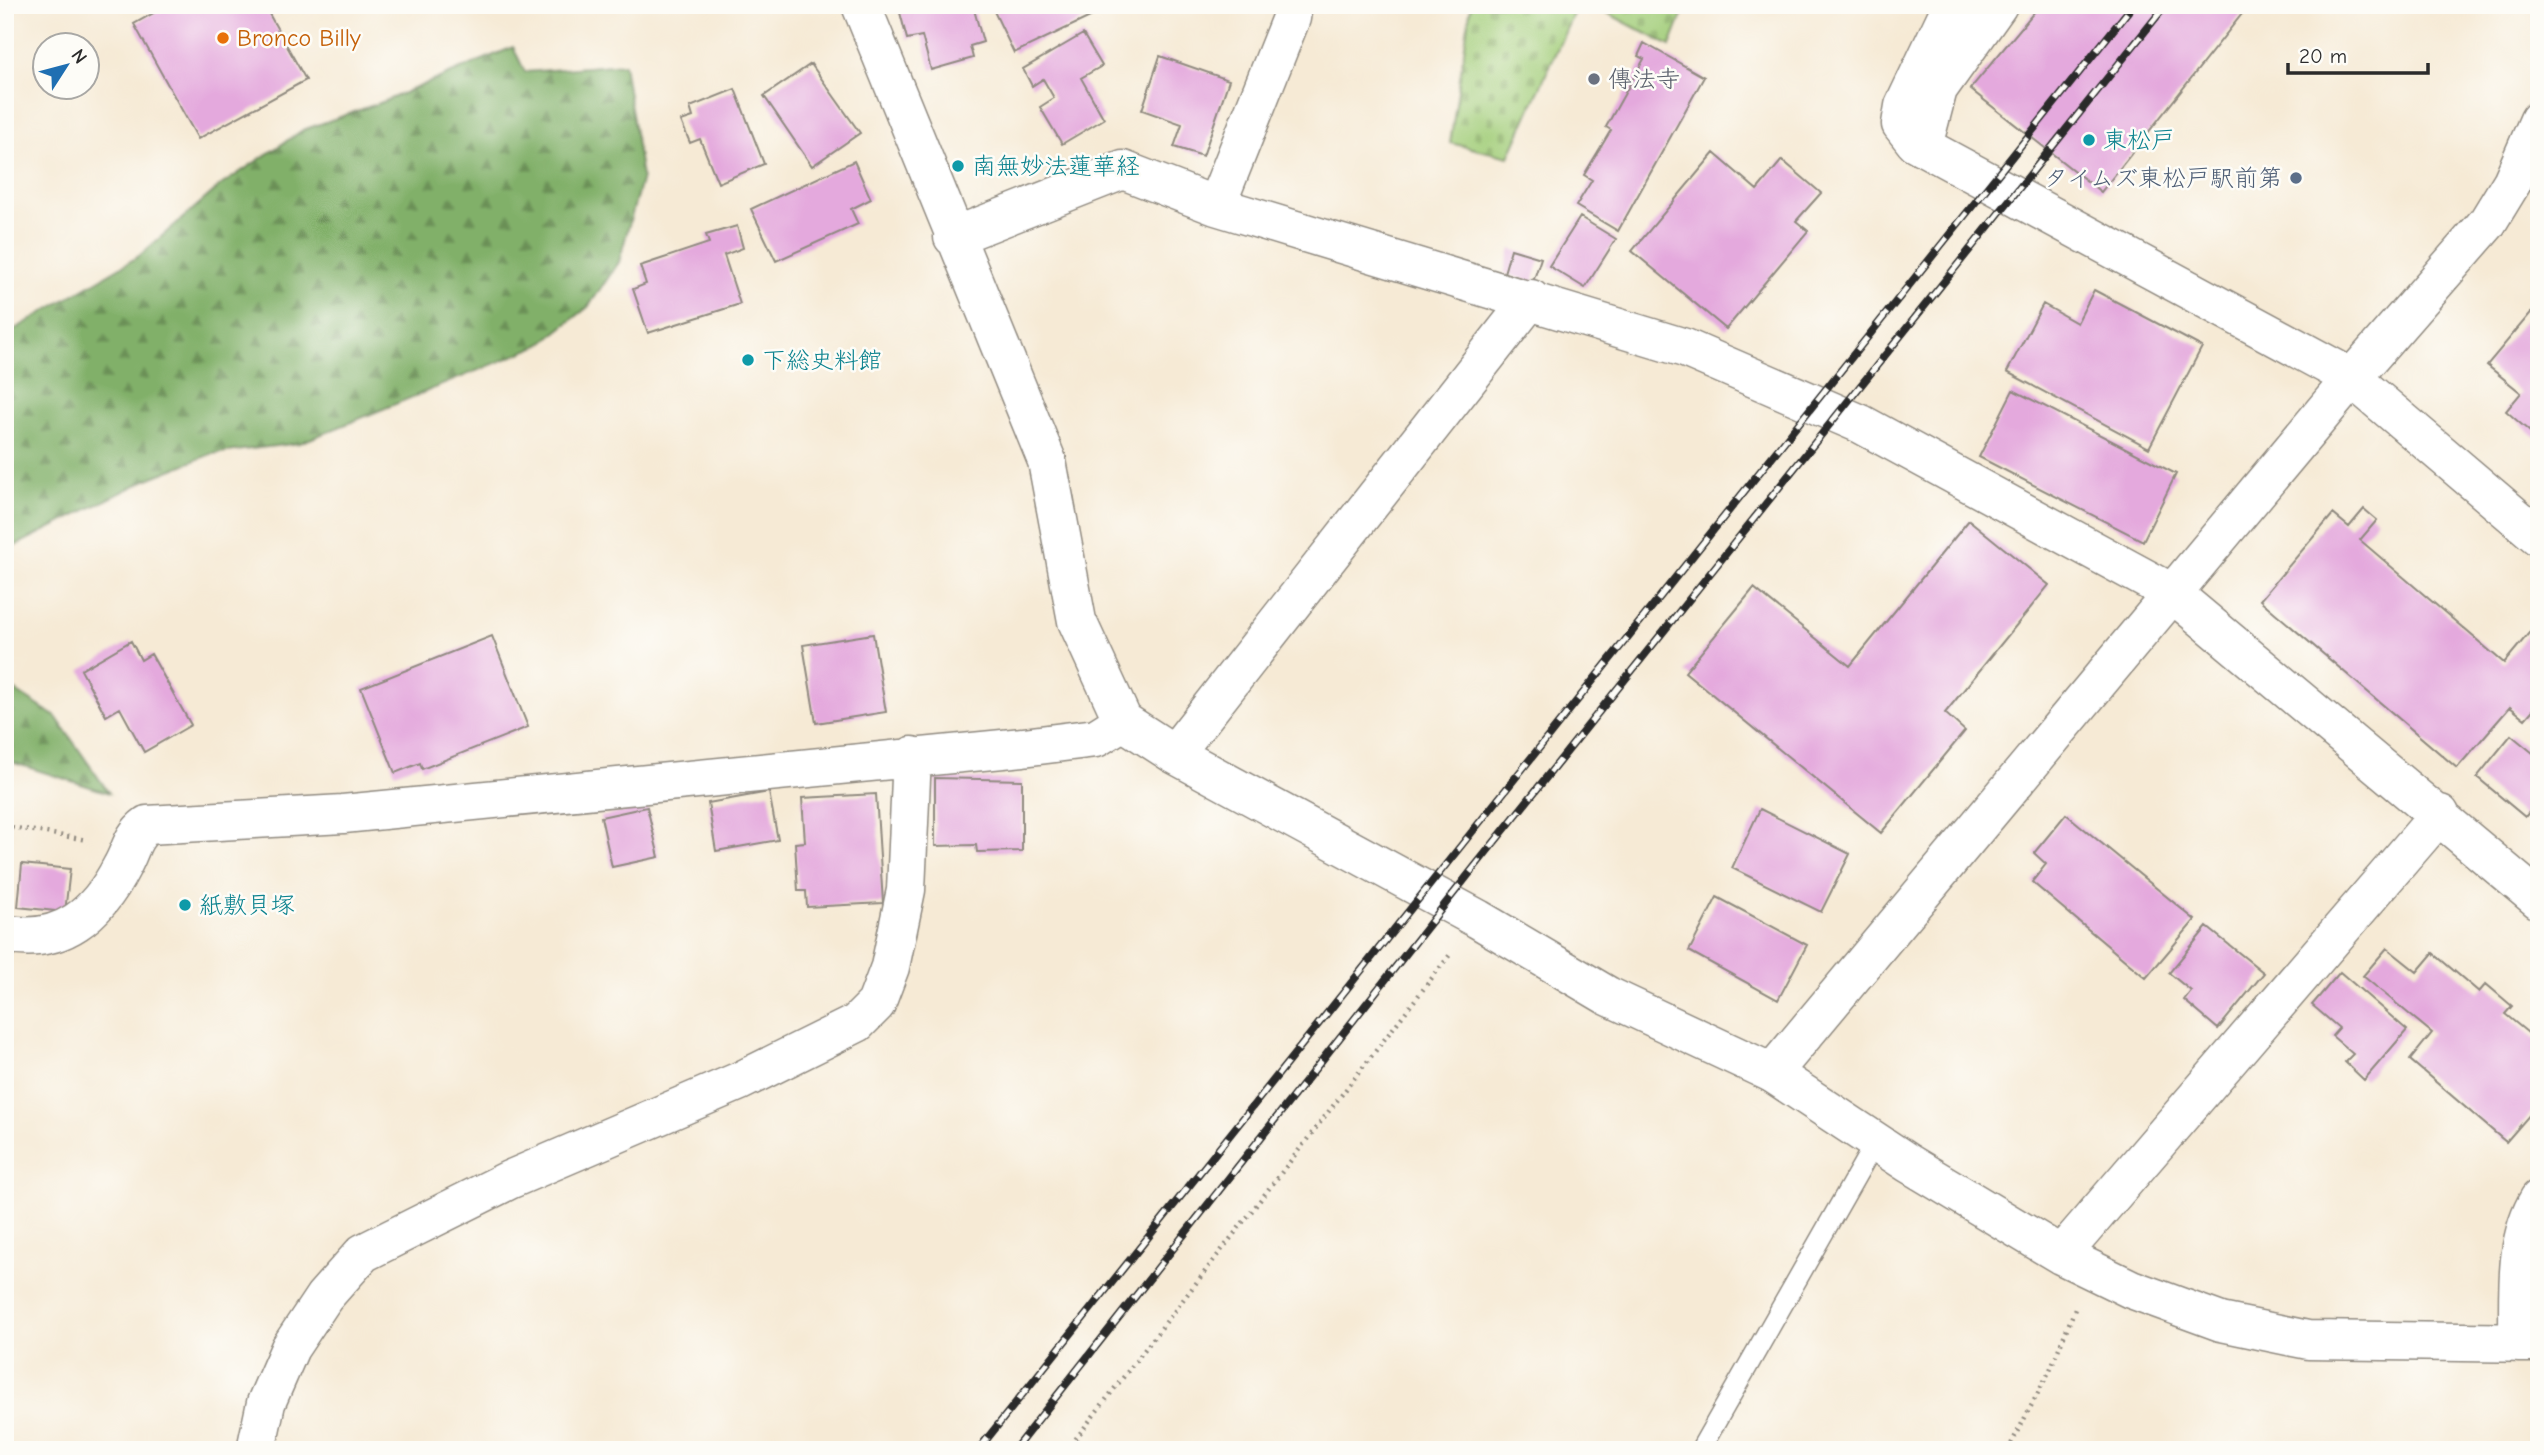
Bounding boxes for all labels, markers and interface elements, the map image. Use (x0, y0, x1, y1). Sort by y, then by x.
place label: Bronco Billy (237, 24, 361, 52)
marker: Bronco Billy (215, 30, 231, 46)
north arrow (32, 32, 102, 102)
scale bar (2288, 32, 2428, 76)
text: 20 m (2299, 44, 2347, 68)
text: N (66, 45, 91, 68)
place label: 傳法寺 (1608, 65, 1680, 93)
marker: 傳法寺 (1586, 71, 1602, 87)
place label: 東松戸 (2103, 126, 2175, 154)
marker: 東松戸 (2081, 132, 2097, 148)
place label: 南無妙法蓮華経 (972, 152, 1140, 180)
marker: 南無妙法蓮華経 (950, 158, 966, 174)
place label: タイムズ東松戸駅前第 (2044, 164, 2282, 192)
marker: タイムズ東松戸駅前第 (2288, 170, 2304, 186)
place label: 下総史料館 (762, 346, 882, 374)
marker: 下総史料館 (740, 352, 756, 368)
place label: 紙敷貝塚 (199, 891, 295, 919)
marker: 紙敷貝塚 (177, 897, 193, 913)

